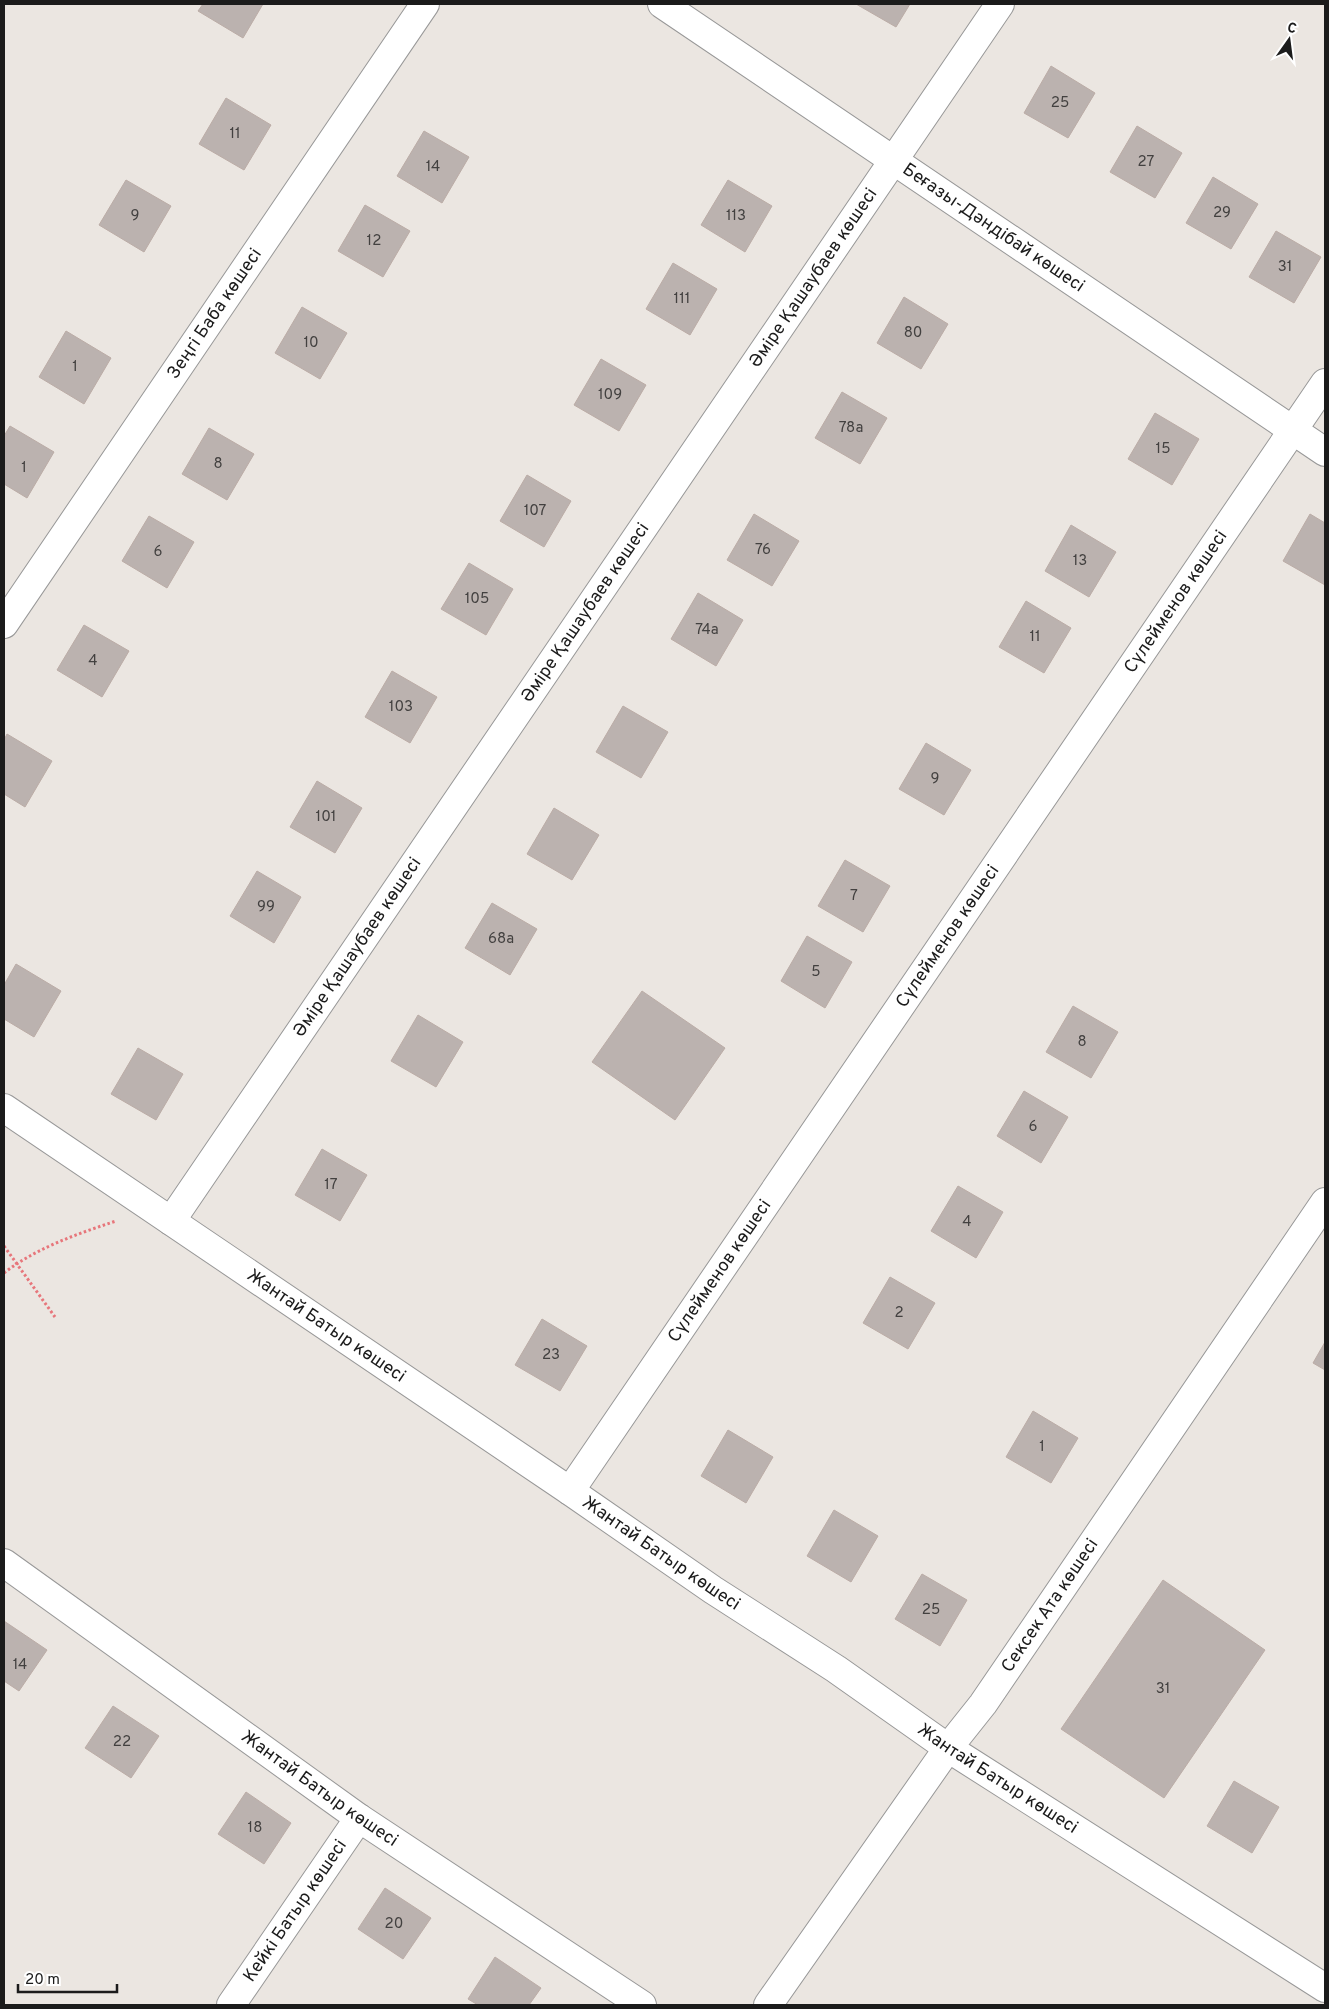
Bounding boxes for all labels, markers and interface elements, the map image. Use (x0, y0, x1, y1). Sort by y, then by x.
north arrow (1264, 15, 1314, 65)
text: С (1285, 20, 1298, 38)
house number: 25 (1051, 94, 1069, 113)
house number: 11 (229, 125, 241, 144)
house number: 27 (1138, 153, 1155, 172)
house number: 14 (426, 158, 440, 177)
street label: Беғазы-Дәндібай көшесі (898, 158, 1089, 298)
street label: Әміре Қашаубаев көшесі (744, 184, 883, 372)
house number: 29 (1213, 204, 1231, 223)
house number: 9 (131, 207, 139, 226)
house number: 113 (726, 207, 746, 226)
house number: 12 (367, 232, 381, 251)
street label: Зеңгі Баба көшесі (162, 244, 267, 384)
house number: 31 (1278, 258, 1292, 277)
house number: 111 (674, 290, 690, 309)
house number: 80 (904, 324, 922, 343)
house number: 10 (303, 334, 319, 353)
house number: 1 (72, 358, 78, 377)
house number: 109 (598, 386, 622, 405)
house number: 78а (839, 419, 863, 438)
house number: 15 (1156, 440, 1170, 459)
house number: 8 (213, 455, 223, 474)
house number: 1 (21, 459, 27, 478)
house number: 107 (524, 502, 546, 521)
street label: Әміре Қашаубаев көшесі (516, 518, 655, 707)
street label: Сүлейменов көшесі (1119, 526, 1233, 678)
house number: 76 (755, 541, 771, 560)
house number: 6 (154, 543, 163, 562)
house number: 13 (1073, 552, 1087, 571)
house number: 105 (465, 590, 489, 609)
house number: 74а (695, 621, 719, 640)
house number: 11 (1029, 628, 1041, 647)
house number: 4 (88, 652, 98, 671)
house number: 103 (389, 698, 413, 717)
house number: 9 (931, 770, 939, 789)
house number: 101 (316, 808, 336, 827)
street label: Әміре Қашаубаев көшесі (288, 853, 427, 1042)
street label: Сүлейменов көшесі (891, 861, 1005, 1012)
house number: 7 (850, 887, 858, 906)
house number: 99 (257, 898, 275, 917)
house number: 68а (488, 930, 514, 949)
house number: 5 (811, 963, 821, 982)
house number: 8 (1077, 1033, 1087, 1052)
house number: 6 (1029, 1118, 1038, 1137)
house number: 17 (324, 1176, 338, 1195)
street label: Сүлейменов көшесі (663, 1195, 777, 1347)
house number: 4 (962, 1213, 972, 1232)
street label: Жантай Батыр көшесі (242, 1264, 410, 1388)
house number: 2 (894, 1304, 904, 1323)
house number: 23 (542, 1346, 560, 1365)
house number: 1 (1039, 1438, 1045, 1457)
street label: Жантай Батыр көшесі (578, 1491, 745, 1616)
street label: Сексек Ата көшесі (996, 1534, 1104, 1677)
house number: 25 (922, 1601, 940, 1620)
house number: 14 (13, 1656, 27, 1675)
house number: 31 (1156, 1680, 1170, 1699)
street label: Жантай Батыр көшесі (913, 1718, 1082, 1839)
street label: Жантай Батыр көшесі (236, 1725, 402, 1852)
house number: 22 (113, 1733, 131, 1752)
house number: 18 (248, 1819, 262, 1838)
street label: Кейкі Батыр көшесі (238, 1835, 352, 1987)
house number: 20 (385, 1915, 403, 1934)
scale bar (18, 1962, 116, 1994)
text: 20 m (25, 1971, 60, 1990)

